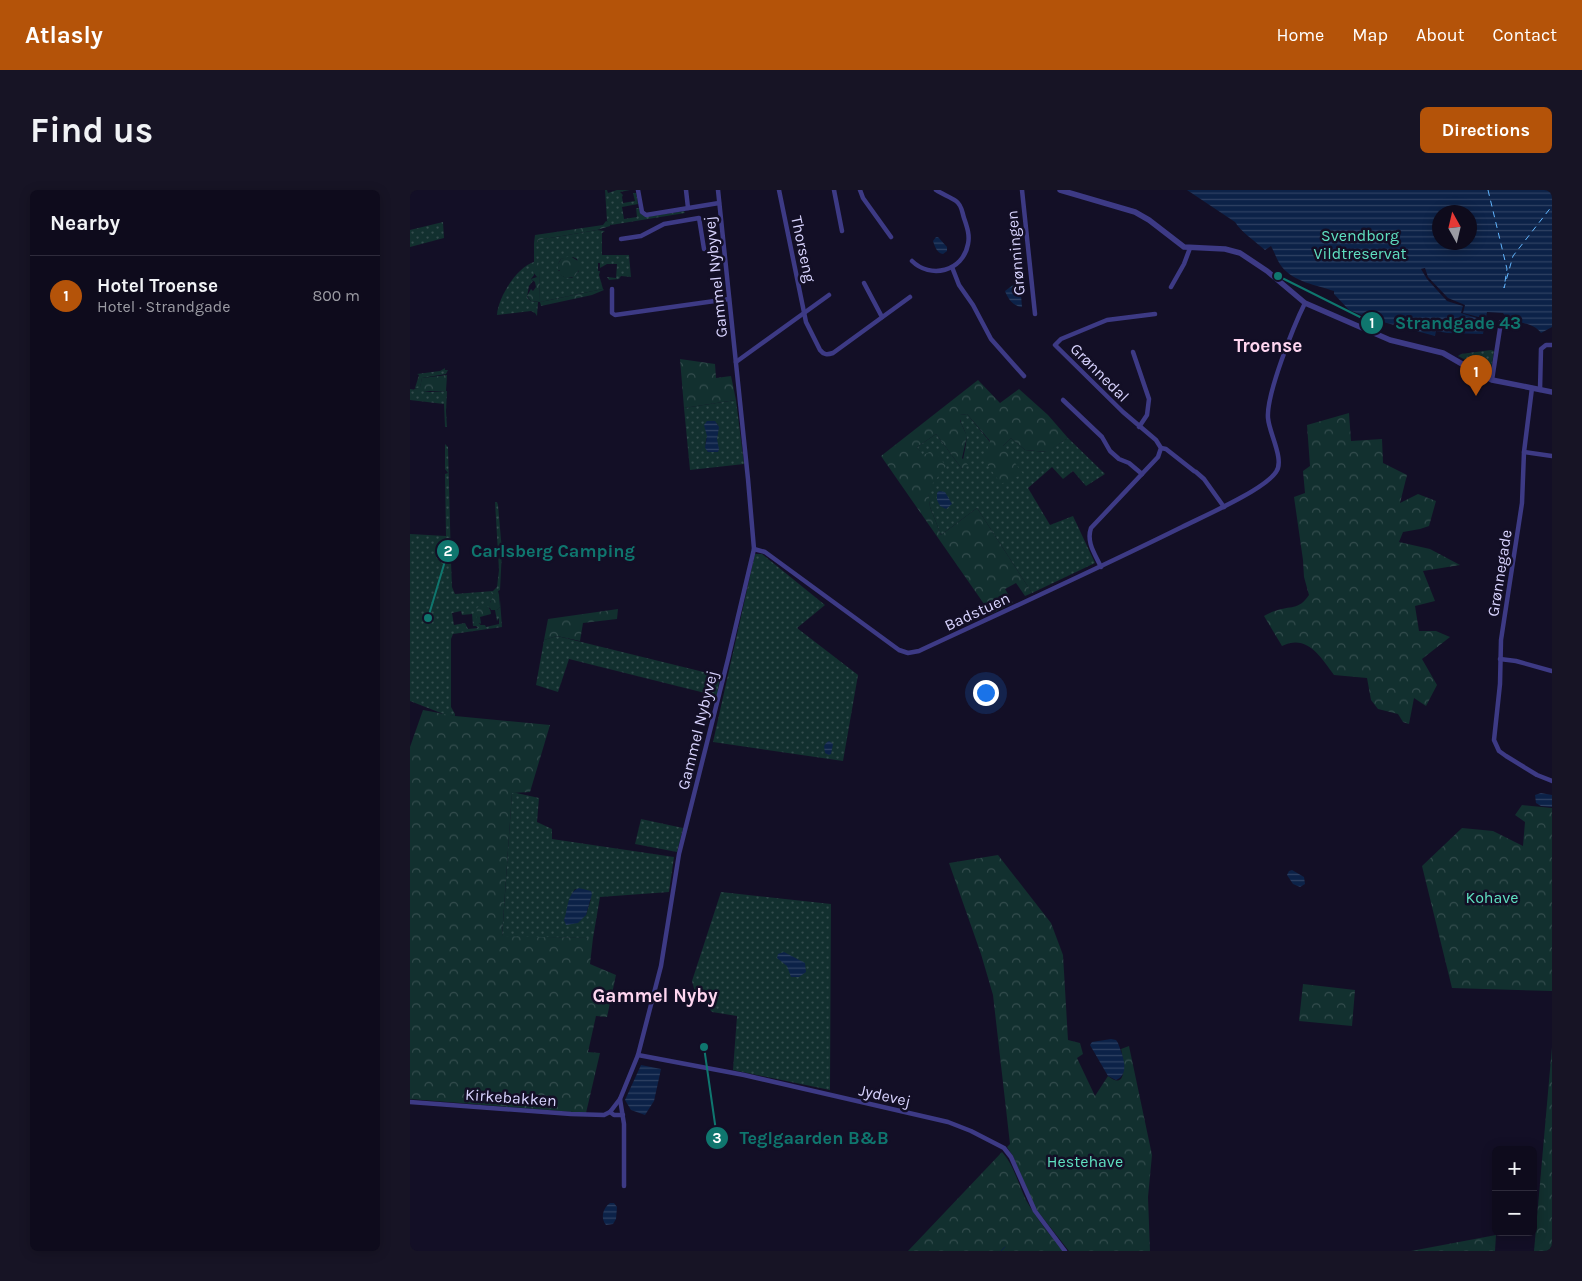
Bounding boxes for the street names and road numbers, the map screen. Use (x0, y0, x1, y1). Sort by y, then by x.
street label: Grønningen (1002, 210, 1029, 296)
street label: Thorseng (787, 214, 820, 284)
street label: Gammel Nybyvej (700, 215, 731, 339)
street label: Grønnedal (1066, 339, 1133, 406)
street label: Grønnegade (1483, 528, 1516, 618)
street label: Badstuen (941, 588, 1013, 635)
street label: Gammel Nybyvej (673, 669, 721, 792)
street label: Jydevej (857, 1080, 913, 1111)
street label: Kirkebakken (465, 1085, 557, 1110)

